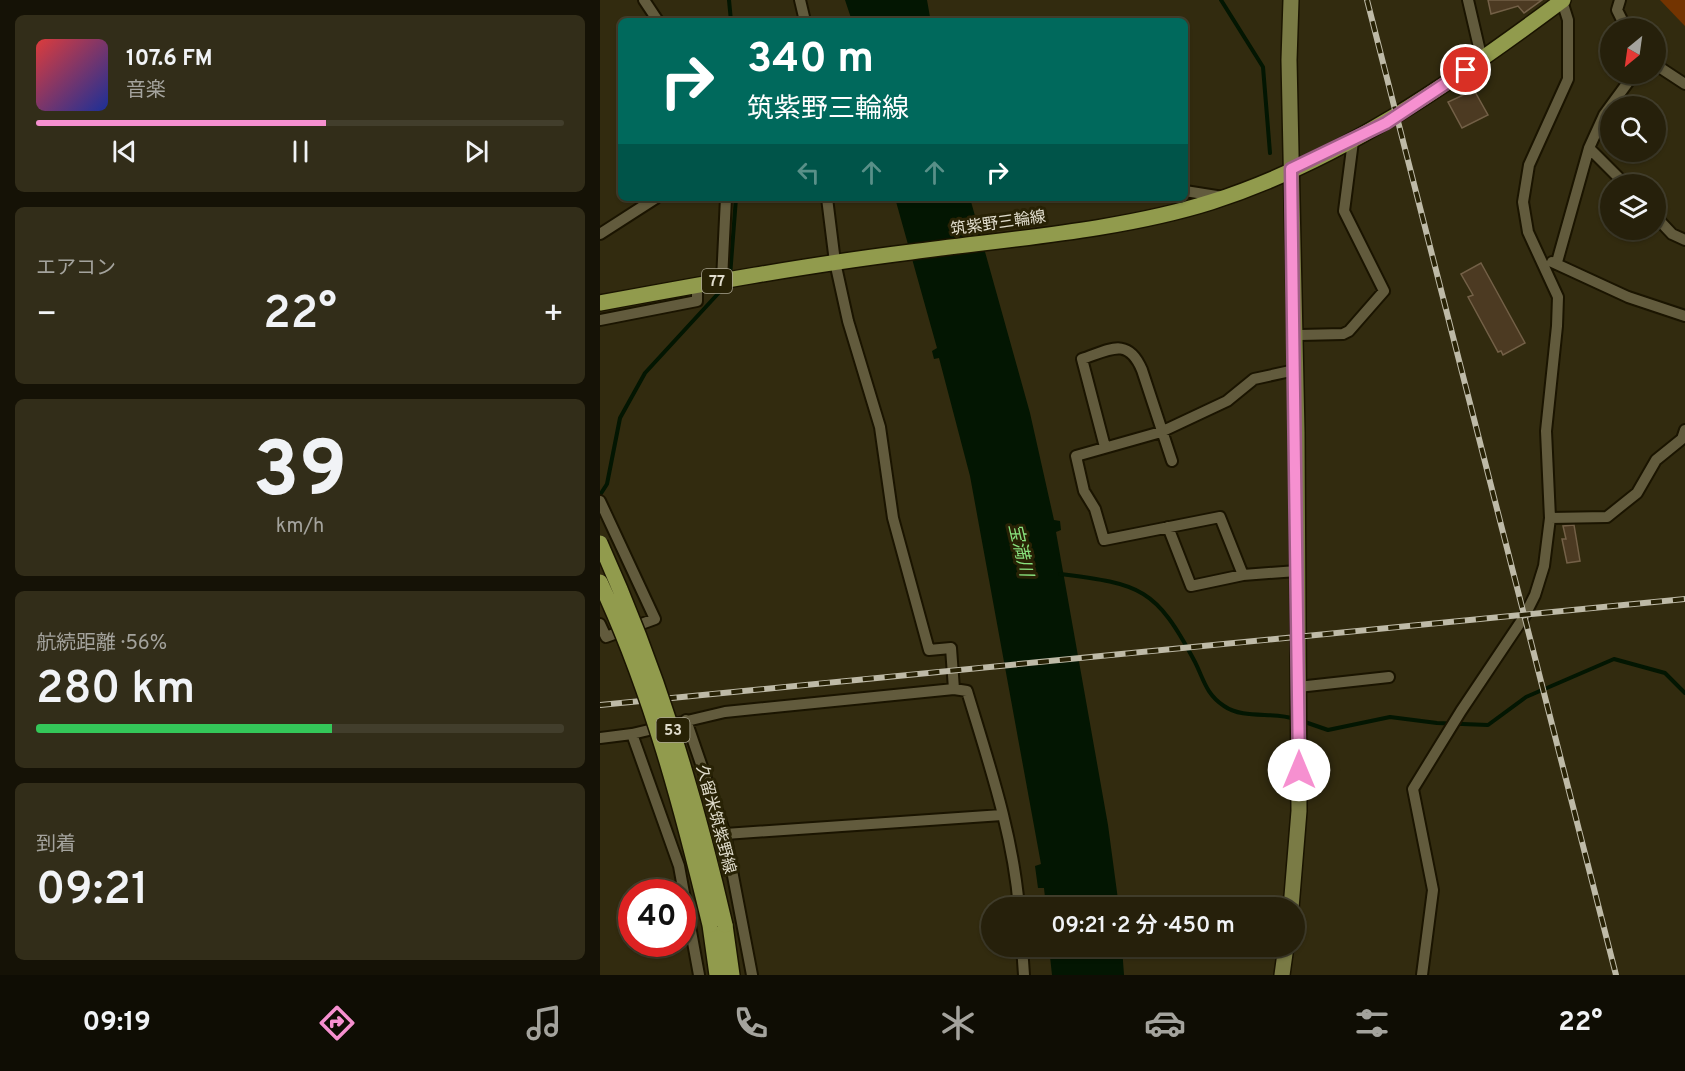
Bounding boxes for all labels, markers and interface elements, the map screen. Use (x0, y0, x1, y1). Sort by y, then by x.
north arrow (1600, 18, 1666, 84)
map controls (1600, 18, 1666, 240)
text: 340 m (747, 34, 874, 87)
icon: right (648, 42, 726, 120)
pin (1440, 44, 1491, 95)
text: 107.6 FM (126, 46, 213, 73)
icon: arrive (1449, 53, 1482, 86)
text: 音楽 (126, 78, 166, 104)
text: 筑紫野三輪線 (747, 93, 909, 127)
button: search (1600, 96, 1666, 162)
icon: previous (108, 135, 141, 168)
icon: pause (284, 135, 317, 168)
icon: next (460, 135, 493, 168)
icon: left (792, 156, 825, 189)
icon: ahead (855, 156, 888, 189)
icon: ahead (918, 156, 951, 189)
icon: right (981, 156, 1014, 189)
button: layers (1600, 174, 1666, 240)
street label: 筑紫野三輪線 (949, 207, 1047, 241)
text: エアコン (36, 256, 116, 282)
road number: 77 (702, 269, 732, 293)
text: 22° (263, 287, 337, 344)
text: − (36, 295, 57, 337)
text: + (543, 295, 564, 337)
text: 39 (253, 425, 347, 524)
text: km/h (276, 514, 324, 540)
water label: 宝満川 (1002, 521, 1037, 581)
text: 航続距離 · 56% (36, 631, 167, 657)
text: 280 km (36, 662, 195, 719)
road number: 53 (656, 718, 690, 742)
position arrow (1267, 738, 1331, 802)
street label: 久留米筑紫野線 (691, 763, 739, 876)
text: 到着 (36, 832, 76, 858)
text: 09:21 (36, 863, 149, 920)
speed limit sign: 40 (618, 879, 696, 957)
text: 09:21 · 2 分 · 450 m (1051, 913, 1235, 940)
icon: directions (316, 1002, 358, 1044)
icon: music (523, 1002, 565, 1044)
icon: phone (730, 1002, 772, 1044)
icon: climate (937, 1002, 979, 1044)
icon: car (1144, 1002, 1186, 1044)
icon: filters (1351, 1002, 1393, 1044)
text: 09:19 (83, 1006, 151, 1040)
text: 22° (1558, 1006, 1602, 1040)

